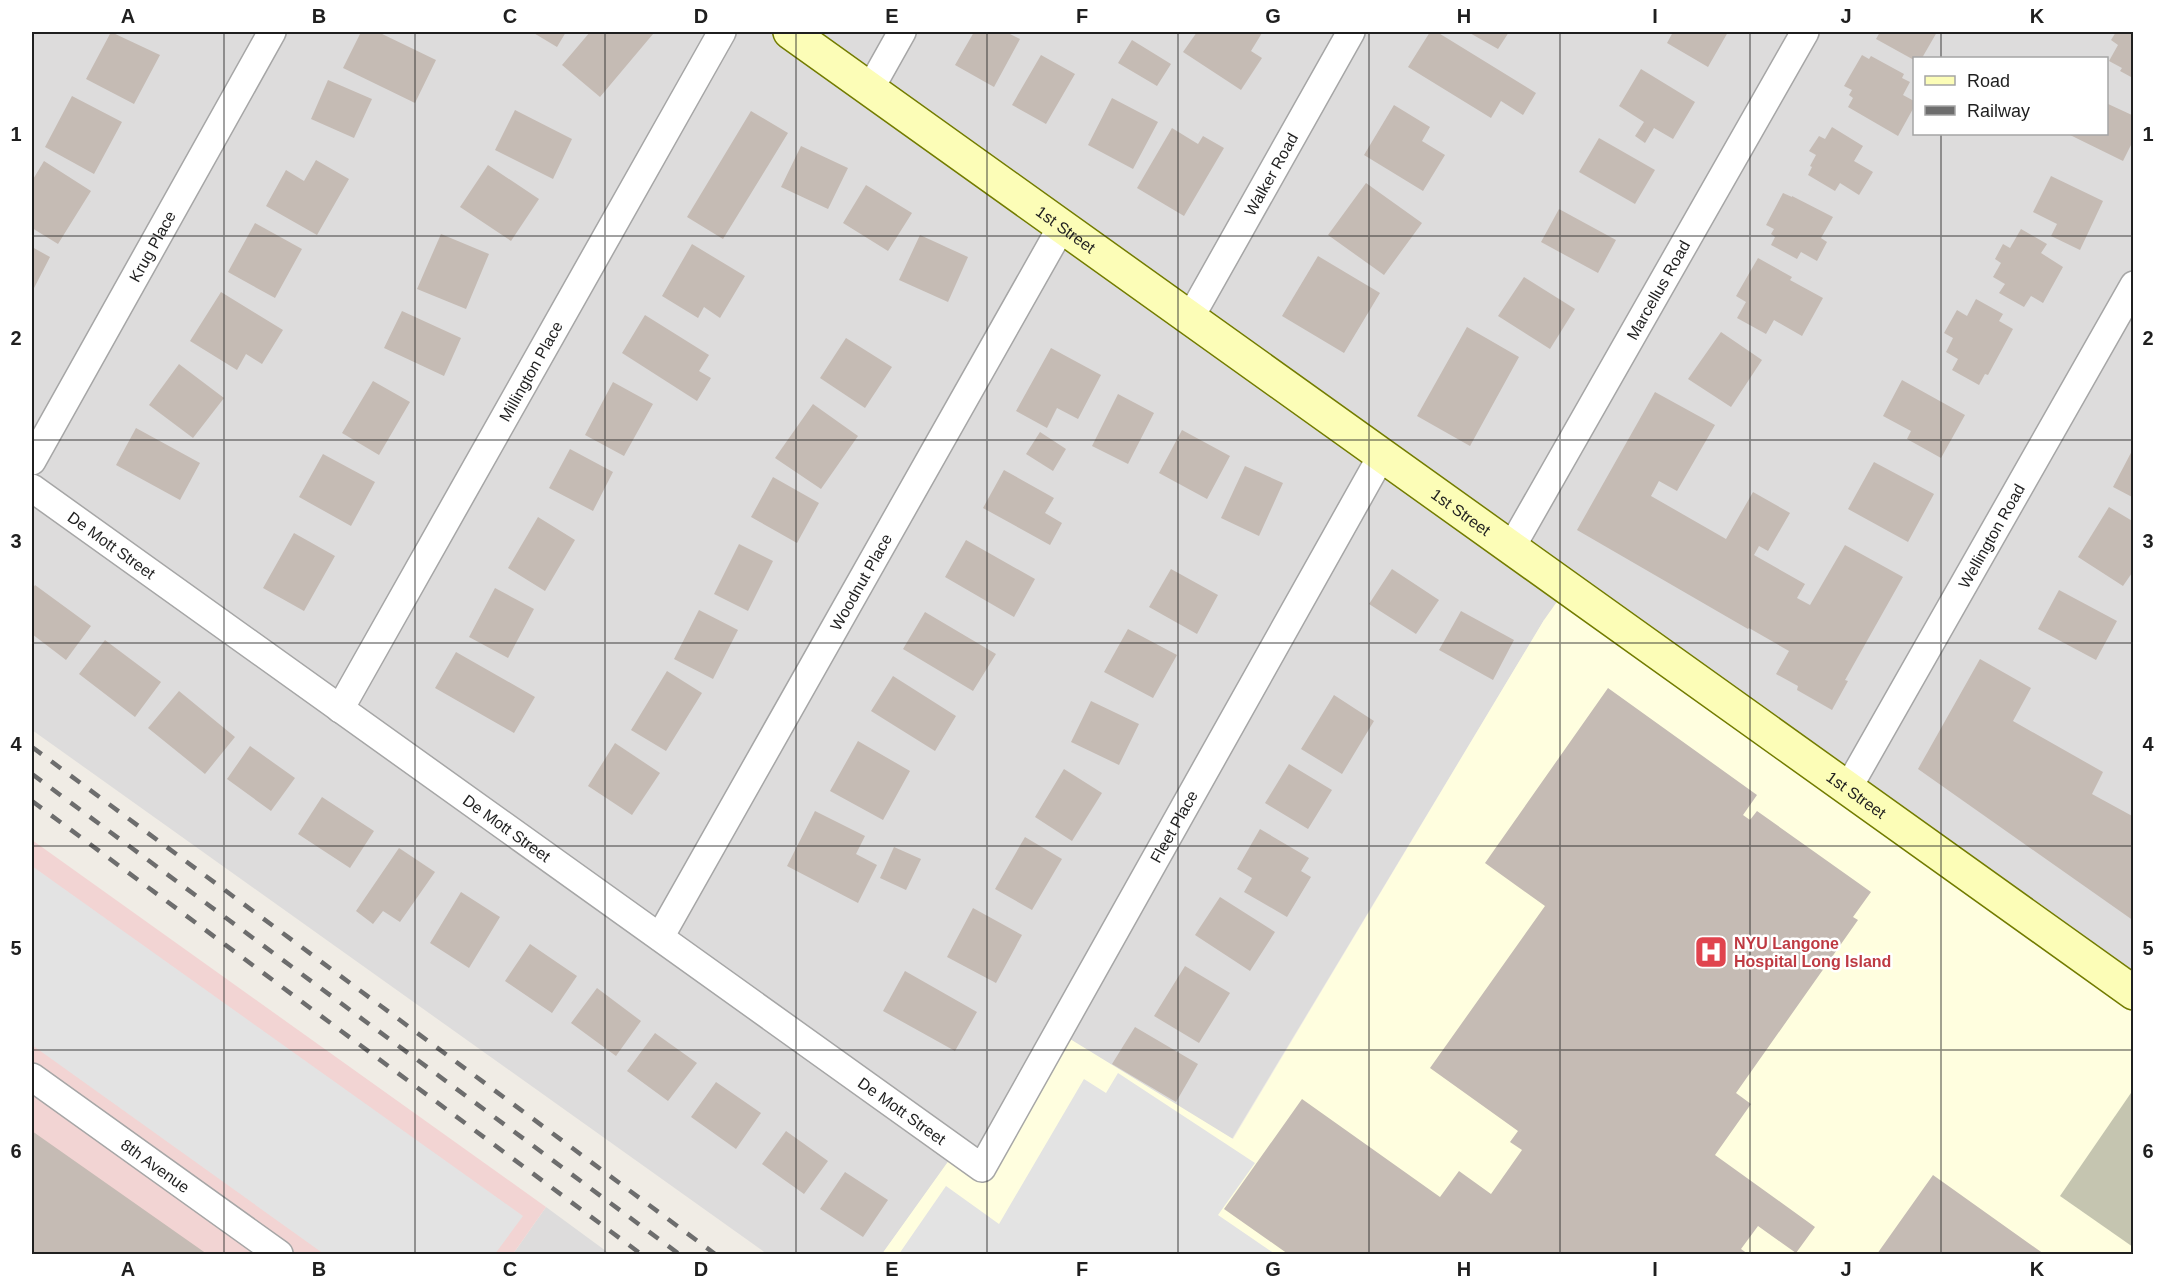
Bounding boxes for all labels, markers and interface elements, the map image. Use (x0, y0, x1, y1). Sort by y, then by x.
text: A (121, 5, 135, 27)
text: B (312, 5, 326, 27)
text: C (503, 5, 517, 27)
text: D (694, 5, 708, 27)
text: E (885, 5, 899, 27)
text: F (1076, 5, 1088, 27)
text: G (1265, 5, 1281, 27)
text: H (1457, 5, 1471, 27)
text: I (1652, 5, 1658, 27)
text: J (1840, 5, 1852, 27)
text: K (2030, 5, 2045, 27)
legend (1913, 57, 2108, 135)
text: Road (1967, 71, 2010, 91)
text: Railway (1967, 101, 2030, 121)
text: 1 (10, 123, 22, 145)
text: 1 (2142, 123, 2154, 145)
street label: Walker Road (1241, 130, 1301, 218)
street label: 1st Street (1033, 202, 1099, 256)
street label: Krug Place (126, 208, 179, 285)
street label: Marcellus Road (1623, 237, 1693, 342)
street label: Millington Place (496, 318, 566, 424)
text: 2 (10, 327, 22, 349)
text: 2 (2142, 327, 2154, 349)
street label: Wellington Road (1955, 481, 2028, 591)
street label: 1st Street (1428, 485, 1494, 539)
street label: De Mott Street (65, 508, 159, 582)
text: 3 (10, 530, 22, 552)
street label: Woodnut Place (827, 530, 895, 633)
text: 3 (2142, 530, 2154, 552)
text: 4 (10, 733, 22, 755)
text: 4 (2142, 733, 2154, 755)
street label: 1st Street (1824, 768, 1890, 822)
street label: Fleet Place (1147, 787, 1201, 865)
street label: De Mott Street (460, 791, 554, 865)
hospital icon: NYU Langone Hospital Long Island (1693, 934, 1729, 970)
place label: NYU Langone Hospital Long Island (1734, 935, 1891, 970)
text: 5 (10, 937, 22, 959)
text: 5 (2142, 937, 2154, 959)
street label: De Mott Street (855, 1074, 949, 1148)
street label: 8th Avenue (118, 1135, 193, 1196)
text: 6 (10, 1140, 22, 1162)
text: 6 (2142, 1140, 2154, 1162)
text: A (121, 1258, 135, 1280)
text: B (312, 1258, 326, 1280)
text: C (503, 1258, 517, 1280)
text: D (694, 1258, 708, 1280)
text: E (885, 1258, 899, 1280)
text: F (1076, 1258, 1088, 1280)
text: G (1265, 1258, 1281, 1280)
text: H (1457, 1258, 1471, 1280)
text: I (1652, 1258, 1658, 1280)
text: J (1840, 1258, 1852, 1280)
text: K (2030, 1258, 2045, 1280)

